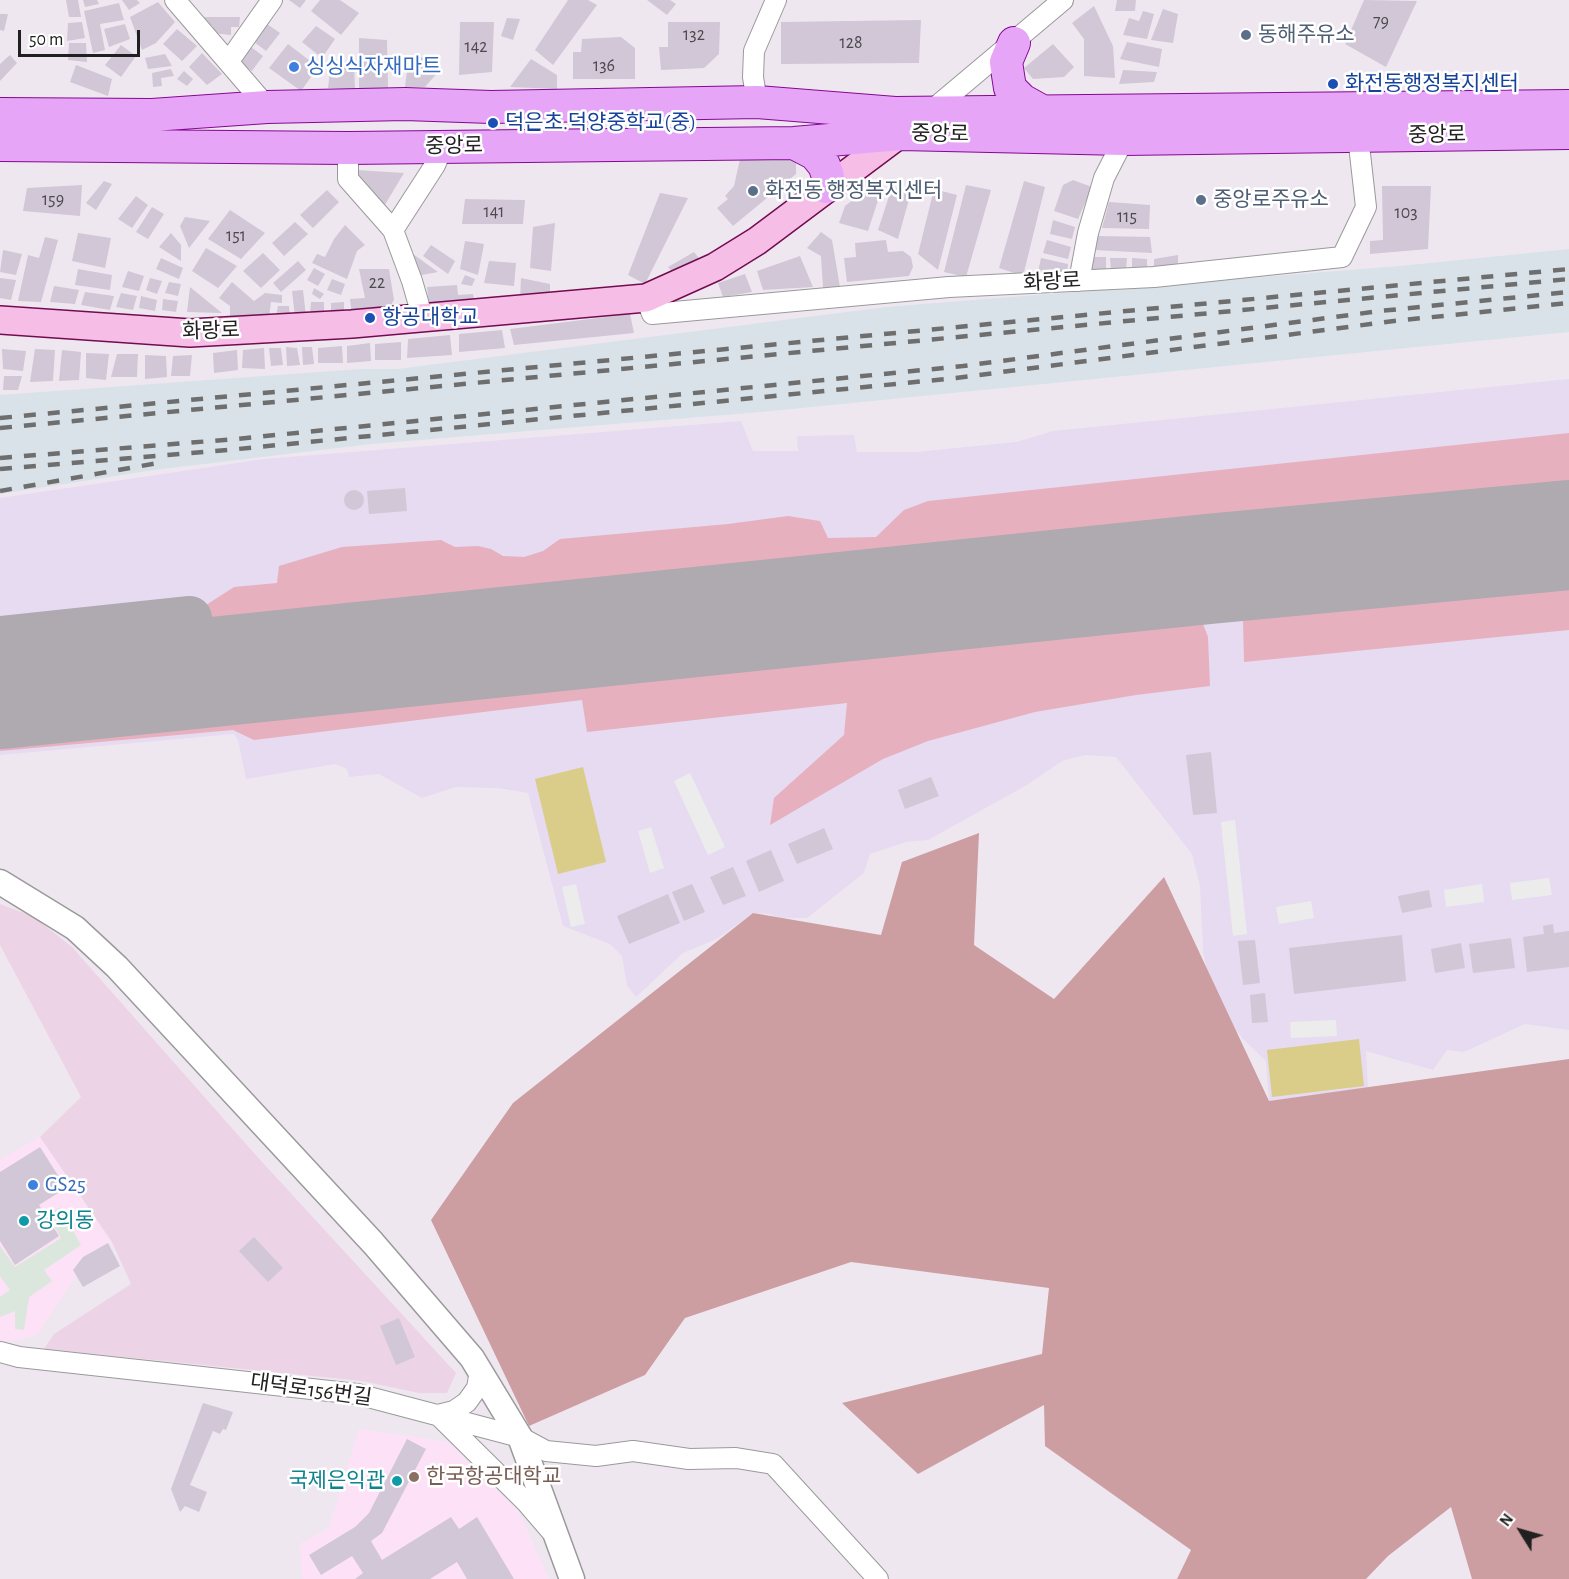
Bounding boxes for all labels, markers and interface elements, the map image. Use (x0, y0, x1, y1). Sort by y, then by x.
house number: 79 (1373, 11, 1389, 33)
scale bar (21, 18, 142, 56)
place label: 동해주유소 (1258, 22, 1355, 48)
house number: 132 (683, 24, 705, 46)
marker: 동해주유소 (1239, 28, 1253, 42)
text: 50 m (29, 31, 63, 49)
house number: 128 (840, 32, 862, 54)
house number: 142 (464, 36, 488, 58)
place label: 싱싱식자재마트 (306, 54, 441, 80)
house number: 136 (593, 55, 615, 77)
marker: 싱싱식자재마트 (287, 60, 301, 74)
place label: 화전동행정복지센터 (1345, 71, 1519, 97)
marker: 화전동행정복지센터 (1326, 77, 1340, 91)
place label: 덕은초.덕양중학교(중) (505, 110, 696, 136)
marker: 덕은초.덕양중학교(중) (486, 116, 500, 130)
street label: 중앙로 (911, 121, 969, 147)
street label: 중앙로 (1408, 122, 1466, 148)
street label: 중앙로 (425, 133, 483, 159)
place label: 화전동 행정복지센터 (765, 178, 942, 204)
marker: 화전동 행정복지센터 (746, 184, 760, 198)
place label: 중앙로주유소 (1213, 187, 1329, 213)
house number: 159 (42, 189, 64, 211)
marker: 중앙로주유소 (1194, 193, 1208, 207)
house number: 141 (483, 201, 505, 223)
house number: 103 (1394, 202, 1418, 224)
house number: 115 (1117, 206, 1137, 228)
house number: 151 (226, 225, 246, 247)
street label: 화랑로 (1022, 268, 1082, 296)
house number: 22 (369, 272, 385, 294)
place label: 항공대학교 (382, 305, 479, 331)
marker: 항공대학교 (363, 311, 377, 325)
street label: 화랑로 (182, 317, 240, 345)
place label: GS25 (45, 1172, 86, 1198)
marker: GS25 (26, 1178, 40, 1192)
place label: 강의동 (36, 1208, 94, 1234)
marker: 강의동 (17, 1214, 31, 1228)
street label: 대덕로156번길 (249, 1369, 373, 1411)
place label: 한국항공대학교 (426, 1464, 561, 1490)
place label: 국제은익관 (288, 1468, 385, 1494)
marker: 한국항공대학교 (407, 1470, 421, 1484)
marker: 국제은익관 (390, 1474, 404, 1488)
north arrow (1491, 1501, 1551, 1561)
text: N (1497, 1511, 1516, 1529)

